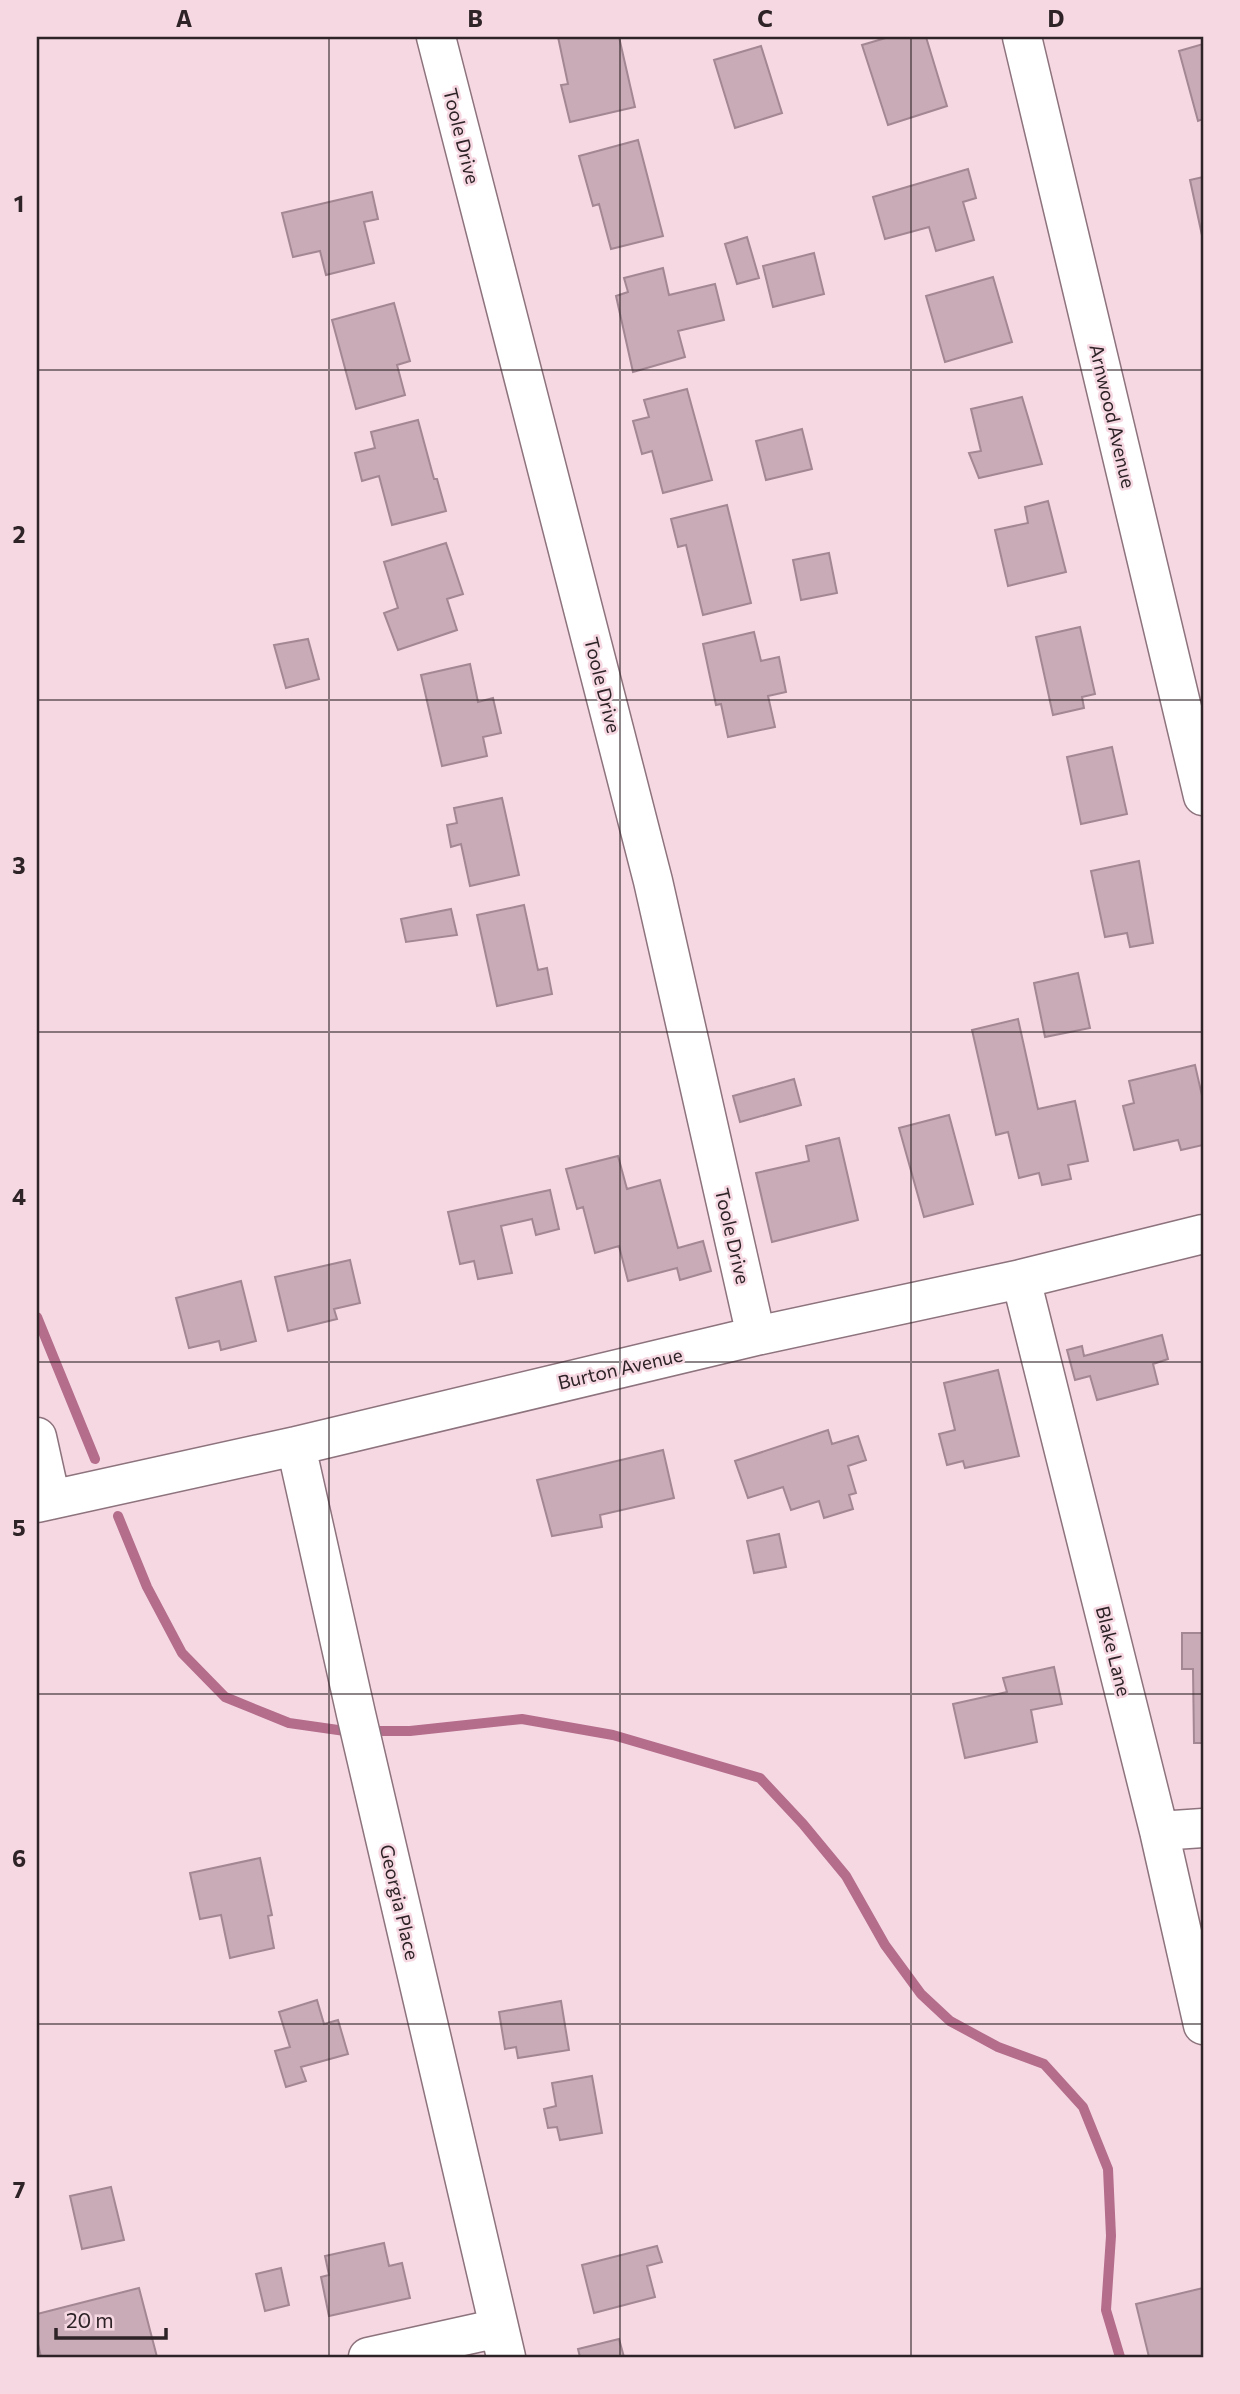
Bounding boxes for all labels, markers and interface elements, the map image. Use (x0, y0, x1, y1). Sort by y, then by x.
text: A (176, 4, 193, 32)
text: B (467, 4, 483, 32)
text: C (757, 4, 773, 32)
text: D (1048, 4, 1065, 32)
street label: Toole Drive (439, 86, 485, 186)
text: 1 (14, 189, 24, 217)
street label: Arnwood Avenue (1085, 342, 1141, 490)
text: 2 (12, 520, 26, 548)
street label: Toole Drive (580, 635, 626, 735)
text: 3 (12, 851, 26, 879)
text: 4 (12, 1182, 26, 1210)
street label: Toole Drive (711, 1186, 755, 1286)
street label: Burton Avenue (555, 1342, 685, 1394)
text: 5 (12, 1513, 26, 1541)
street label: Blake Lane (1092, 1603, 1136, 1699)
street label: Georgia Place (376, 1842, 424, 1962)
text: 6 (12, 1844, 26, 1872)
text: 7 (13, 2175, 25, 2203)
scale bar (56, 2296, 166, 2340)
text: 20 m (66, 2307, 114, 2332)

